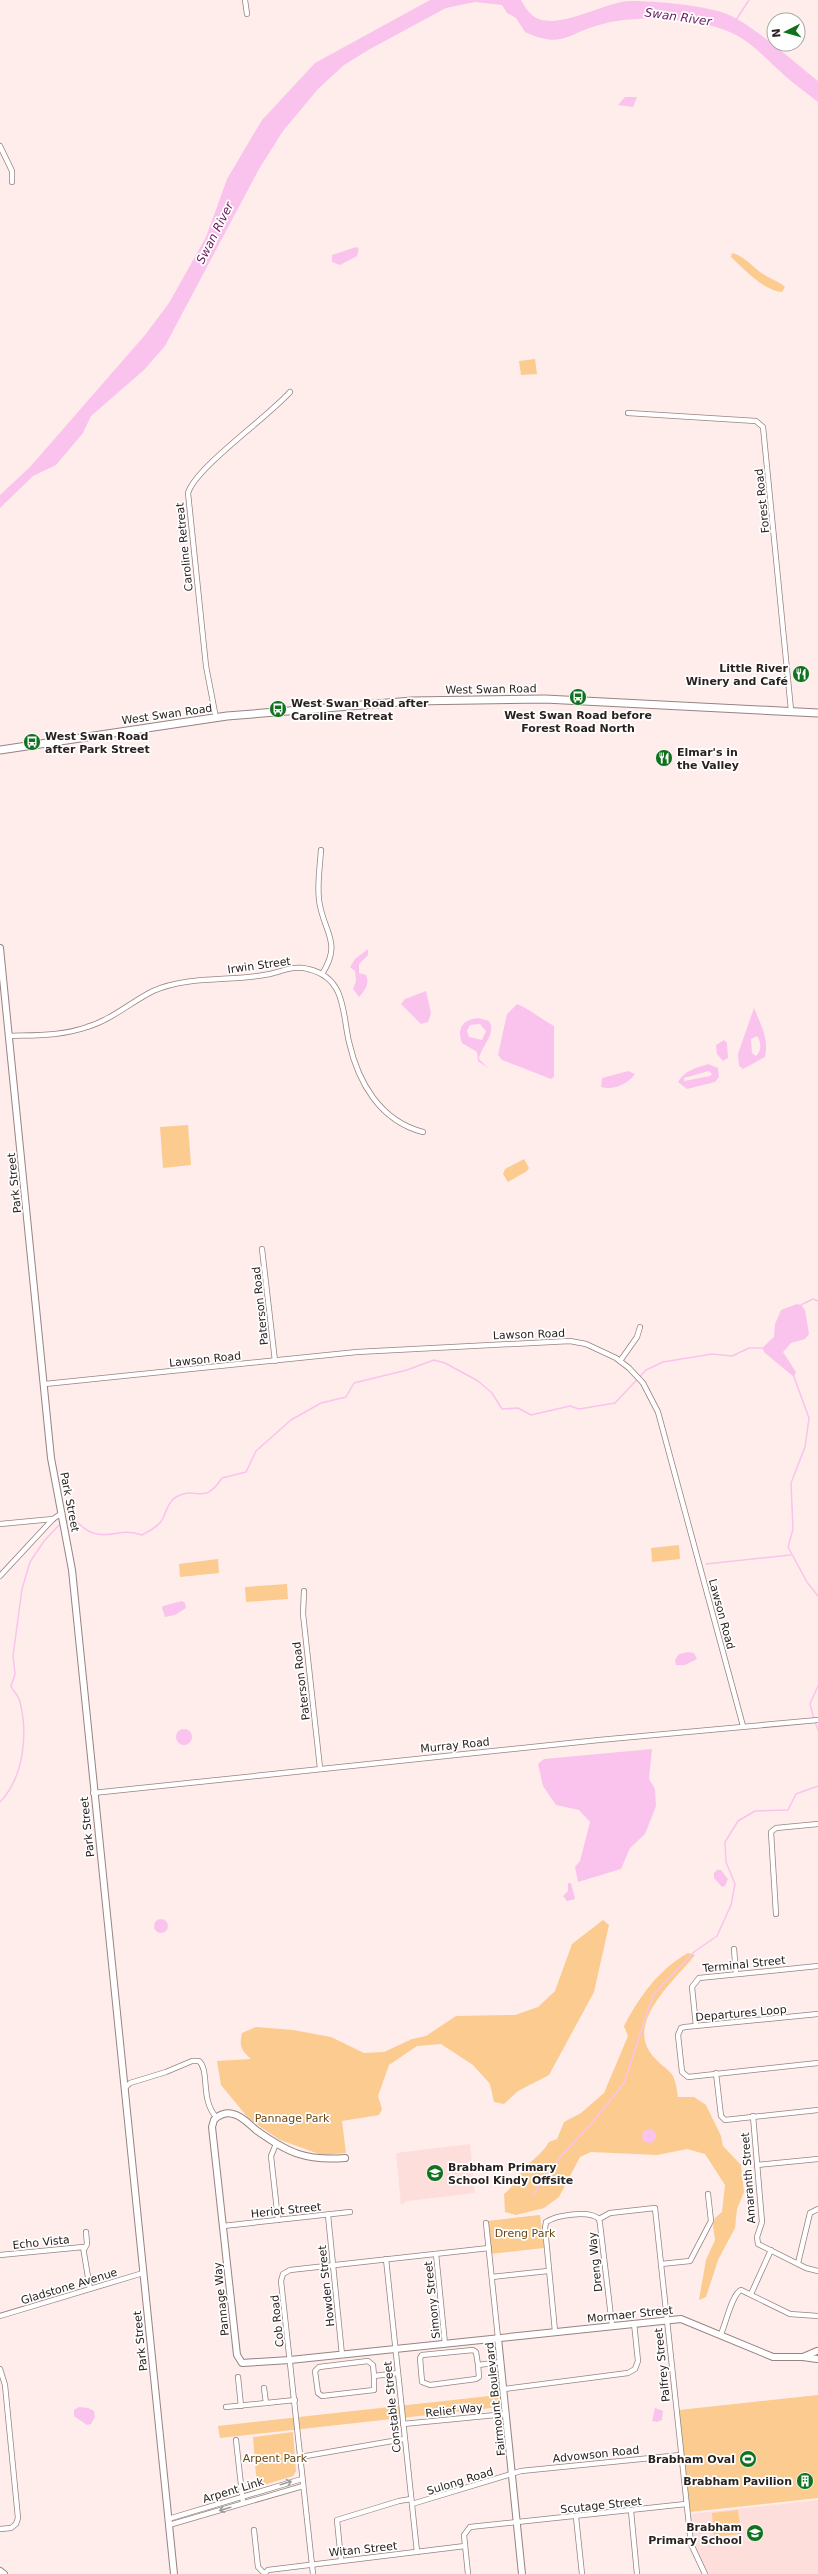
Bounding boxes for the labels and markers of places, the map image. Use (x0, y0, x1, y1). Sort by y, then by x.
place label: Little River Winery and Café (686, 662, 789, 688)
restaurant icon: Little River Winery and Café (791, 664, 811, 684)
bus stop icon: West Swan Road before Forest Road North (568, 687, 588, 707)
place label: West Swan Road after Caroline Retreat (291, 697, 429, 723)
bus stop icon: West Swan Road after Caroline Retreat (268, 699, 288, 719)
place label: West Swan Road before Forest Road North (504, 709, 652, 735)
place label: West Swan Road after Park Street (45, 730, 150, 756)
bus stop icon: West Swan Road after Park Street (22, 732, 42, 752)
place label: Elmar's in the Valley (677, 746, 739, 772)
restaurant icon: Elmar's in the Valley (654, 748, 674, 768)
place label: Brabham Primary School Kindy Offsite (448, 2161, 573, 2187)
school or university icon: Brabham Primary School Kindy Offsite (425, 2163, 445, 2183)
sports icon: Brabham Oval (738, 2449, 758, 2469)
place label: Brabham Oval (648, 2453, 735, 2466)
building icon: Brabham Pavilion (795, 2471, 815, 2491)
place label: Brabham Pavilion (683, 2475, 792, 2488)
place label: Brabham Primary School (648, 2521, 742, 2547)
school or university icon: Brabham Primary School (745, 2523, 765, 2543)

